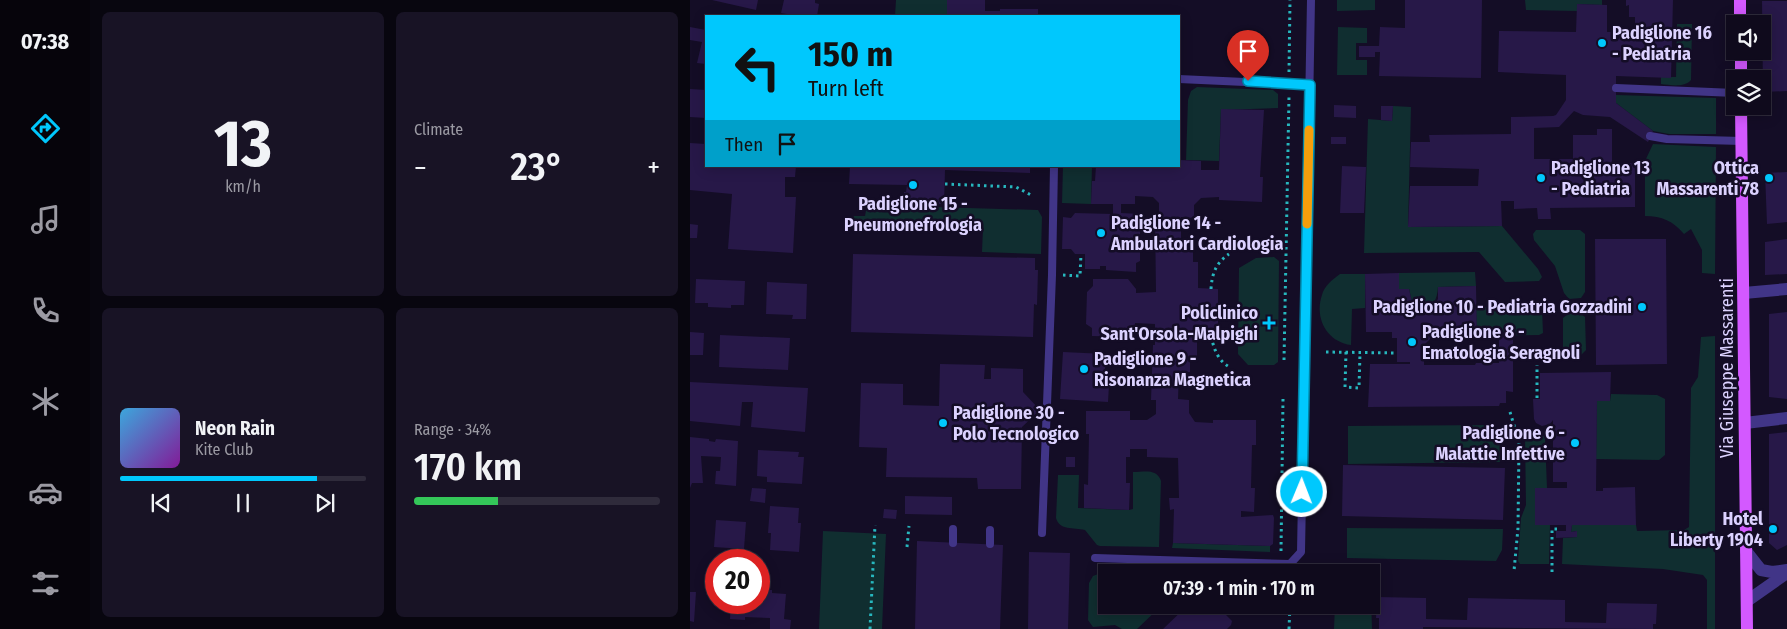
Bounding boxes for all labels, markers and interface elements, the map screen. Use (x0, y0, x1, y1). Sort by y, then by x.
map controls (1726, 15, 1771, 115)
button: sound (1726, 15, 1771, 60)
place label: Padiglione 16 - Pediatria (1612, 22, 1712, 65)
text: 07:38 (21, 28, 69, 55)
pin (1227, 30, 1269, 81)
text: 150 m (808, 33, 893, 75)
icon: left (725, 35, 790, 100)
icon: arrive (1234, 37, 1262, 65)
marker: Padiglione 16 - Pediatria (1596, 37, 1608, 49)
button: layers (1726, 70, 1771, 115)
text: Turn left (808, 75, 884, 102)
text: 13 (214, 105, 272, 183)
icon: directions (28, 111, 63, 146)
text: Climate (414, 120, 463, 139)
icon: arrive (773, 130, 801, 158)
text: Then (725, 133, 763, 156)
text: 23° (510, 144, 563, 190)
text: − (414, 151, 427, 184)
text: + (647, 151, 660, 184)
place label: Padiglione 13 - Pediatria (1551, 157, 1650, 200)
place label: Ottica Massarenti 78 (1656, 157, 1759, 200)
marker: Padiglione 13 - Pediatria (1535, 172, 1547, 184)
marker: Ottica Massarenti 78 (1763, 172, 1775, 184)
text: km/h (225, 177, 261, 196)
marker: Padiglione 15 - Pneumonefrologia (907, 179, 919, 191)
place label: Padiglione 15 - Pneumonefrologia (844, 193, 982, 236)
icon: music (28, 202, 63, 237)
place label: Padiglione 14 - Ambulatori Cardiologia (1110, 212, 1283, 255)
marker: Padiglione 14 - Ambulatori Cardiologia (1095, 227, 1107, 239)
street label: Via Giuseppe Massarenti (1716, 278, 1738, 458)
icon: phone (28, 293, 63, 328)
place label: Padiglione 10 - Pediatria Gozzadini (1373, 296, 1632, 318)
marker: Padiglione 10 - Pediatria Gozzadini (1636, 301, 1648, 313)
place label: Policlinico Sant'Orsola-Malpighi (1100, 302, 1258, 345)
marker: Policlinico Sant'Orsola-Malpighi (1262, 316, 1276, 330)
place label: Padiglione 8 - Ematologia Seragnoli (1422, 321, 1580, 364)
marker: Padiglione 8 - Ematologia Seragnoli (1406, 336, 1418, 348)
place label: Padiglione 9 - Risonanza Magnetica (1094, 348, 1251, 391)
marker: Padiglione 9 - Risonanza Magnetica (1078, 363, 1090, 375)
icon: climate (28, 384, 63, 419)
place label: Padiglione 30 - Polo Tecnologico (953, 402, 1079, 445)
text: Neon Rain (195, 417, 275, 440)
marker: Padiglione 30 - Polo Tecnologico (937, 417, 949, 429)
text: Range · 34% (414, 420, 491, 439)
place label: Padiglione 6 - Malattie Infettive (1435, 422, 1565, 465)
marker: Padiglione 6 - Malattie Infettive (1569, 437, 1581, 449)
text: Kite Club (195, 440, 253, 459)
text: 170 km (414, 444, 522, 490)
position arrow (1275, 465, 1327, 517)
icon: car (28, 475, 63, 510)
icon: previous (147, 489, 175, 517)
icon: pause (229, 489, 257, 517)
icon: next (311, 489, 339, 517)
place label: Hotel Liberty 1904 (1670, 508, 1763, 551)
marker: Hotel Liberty 1904 (1767, 523, 1779, 535)
speed limit sign: 20 (705, 549, 770, 614)
icon: filters (28, 566, 63, 601)
text: 07:39 · 1 min · 170 m (1163, 577, 1315, 600)

